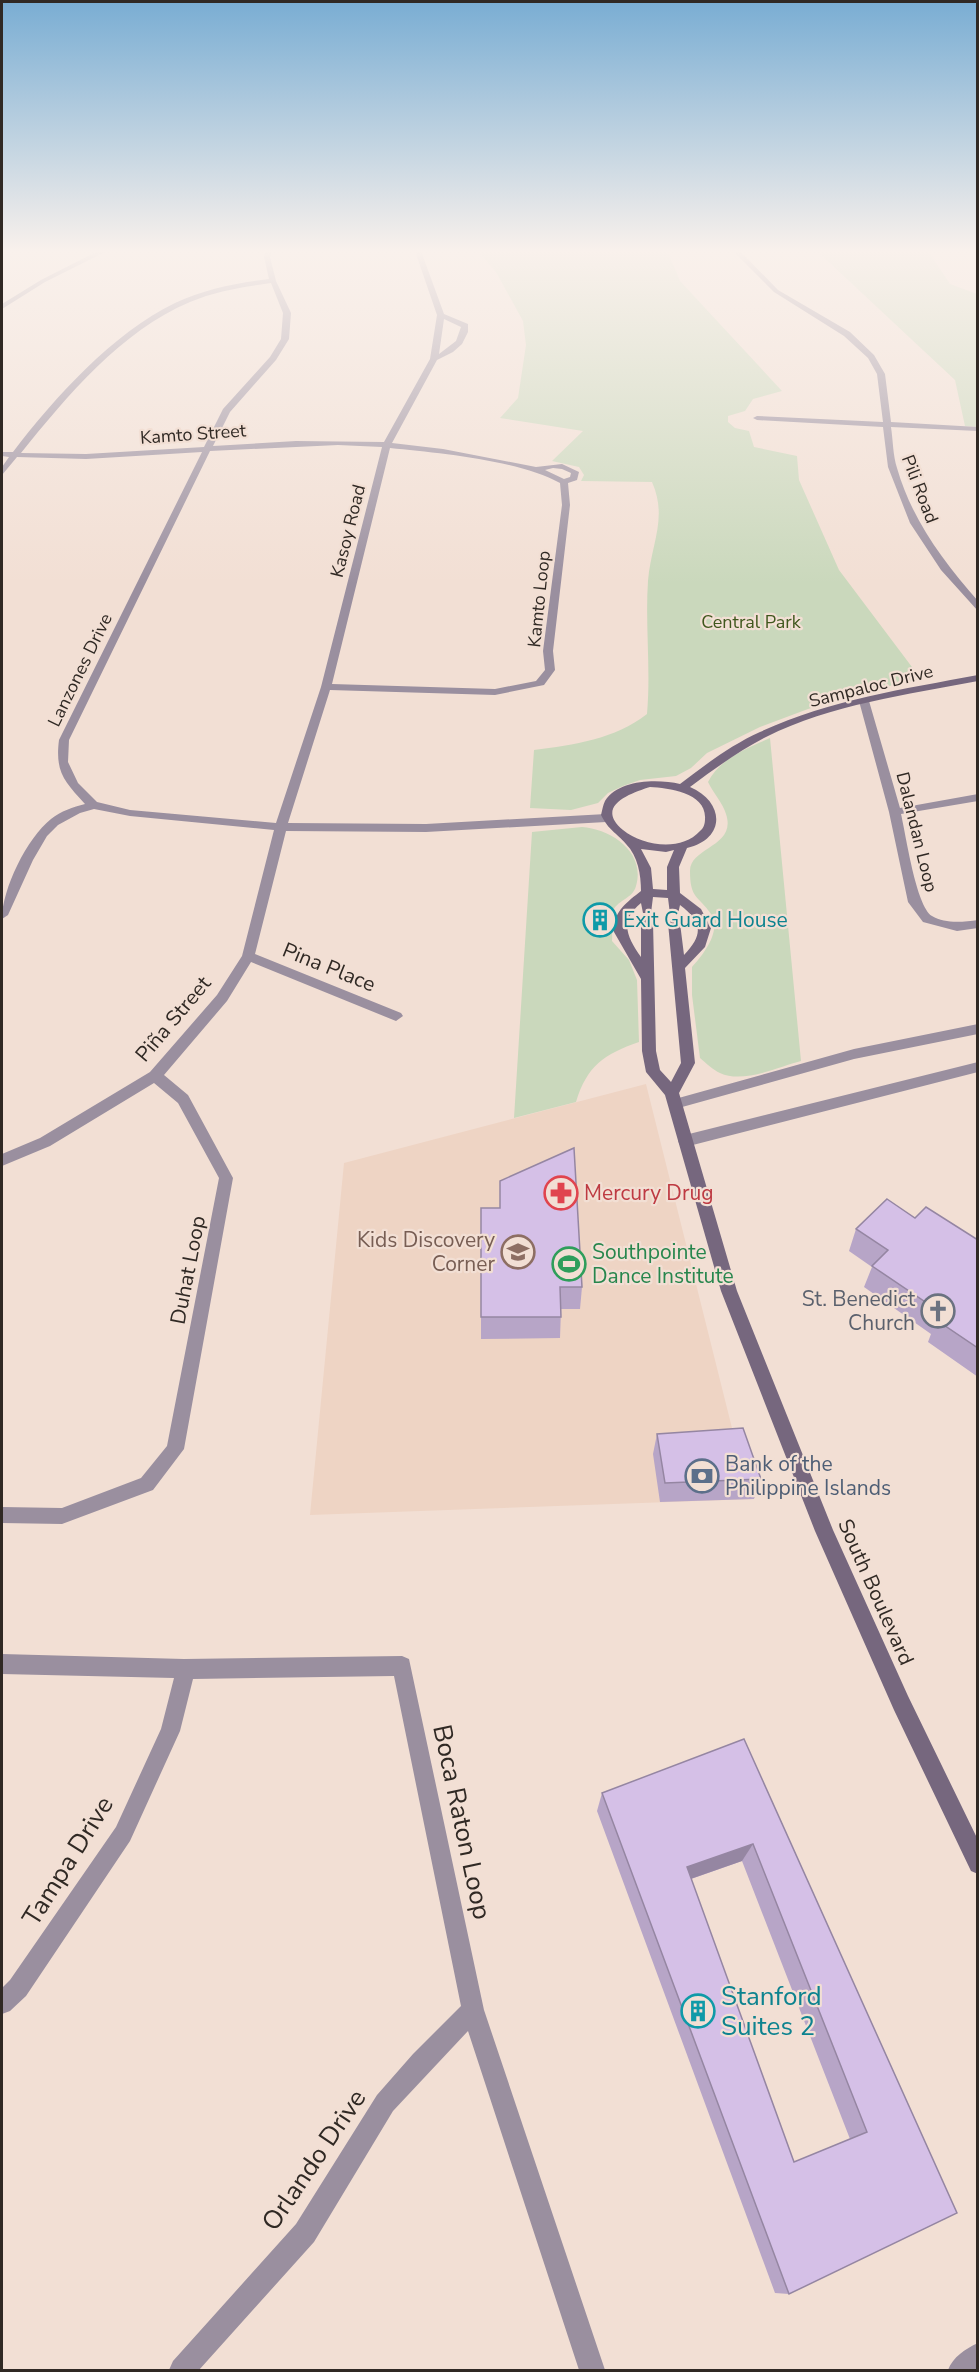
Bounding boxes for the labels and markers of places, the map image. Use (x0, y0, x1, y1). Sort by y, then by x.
building icon: Exit Guard House (582, 902, 618, 938)
place label: Exit Guard House (623, 906, 788, 934)
pharmacy icon: Mercury Drug (543, 1175, 579, 1211)
place label: Mercury Drug (584, 1179, 714, 1207)
place label: Kids Discovery Corner (357, 1226, 495, 1278)
school or university icon: Kids Discovery Corner (500, 1234, 536, 1270)
place label: Southpointe Dance Institute (592, 1238, 734, 1290)
sports icon: Southpointe Dance Institute (551, 1246, 587, 1282)
place label: St. Benedict Church (802, 1285, 916, 1337)
church icon: St. Benedict Church (920, 1293, 956, 1329)
place label: Bank of the Philippine Islands (725, 1450, 891, 1502)
bank icon: Bank of the Philippine Islands (684, 1458, 720, 1494)
place label: Stanford Suites 2 (721, 1979, 822, 2044)
building icon: Stanford Suites 2 (680, 1993, 716, 2029)

